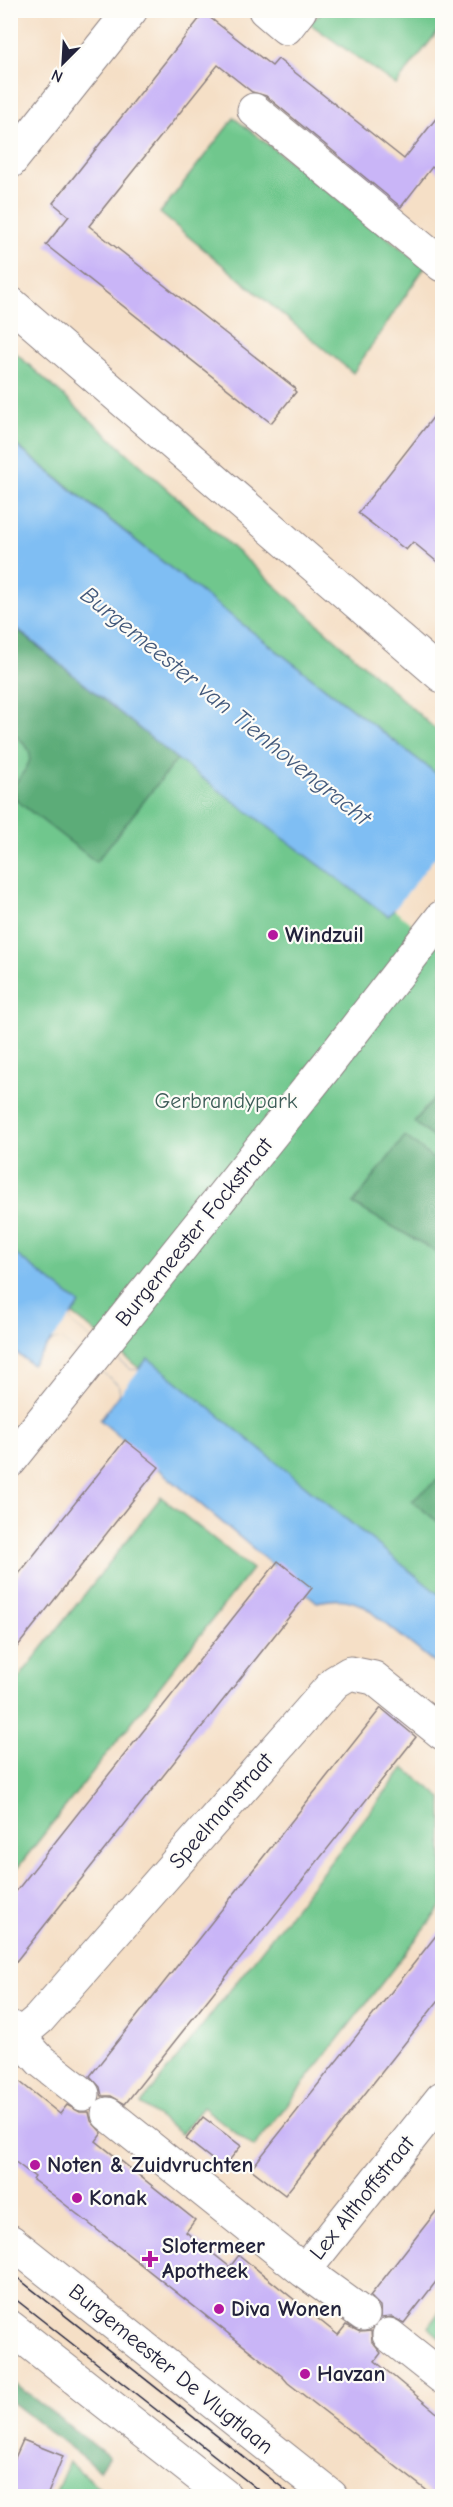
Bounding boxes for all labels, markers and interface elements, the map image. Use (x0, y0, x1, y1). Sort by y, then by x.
north arrow (33, 33, 93, 93)
text: N (49, 65, 66, 86)
water label: Burgemeester van Tienhovengracht (75, 580, 378, 833)
place label: Windzuil (285, 922, 364, 948)
marker: Windzuil (266, 928, 280, 942)
park label: Gerbrandypark (154, 1088, 298, 1114)
street label: Burgemeester Fockstraat (110, 1132, 278, 1331)
street label: Speelmanstraat (164, 1747, 279, 1874)
street label: Lex Althoffstraat (304, 2130, 420, 2265)
place label: Noten & Zuidvruchten (47, 2152, 253, 2178)
marker: Noten & Zuidvruchten (28, 2158, 42, 2172)
place label: Konak (89, 2185, 147, 2211)
marker: Konak (70, 2191, 84, 2205)
place label: Slotermeer Apotheek (162, 2233, 265, 2284)
marker: Slotermeer Apotheek (143, 2252, 157, 2266)
street label: Burgemeester De Vlugtlaan (64, 2279, 278, 2459)
place label: Diva Wonen (231, 2296, 342, 2322)
marker: Diva Wonen (212, 2302, 226, 2316)
place label: Havzan (317, 2361, 385, 2387)
marker: Havzan (298, 2367, 312, 2381)

